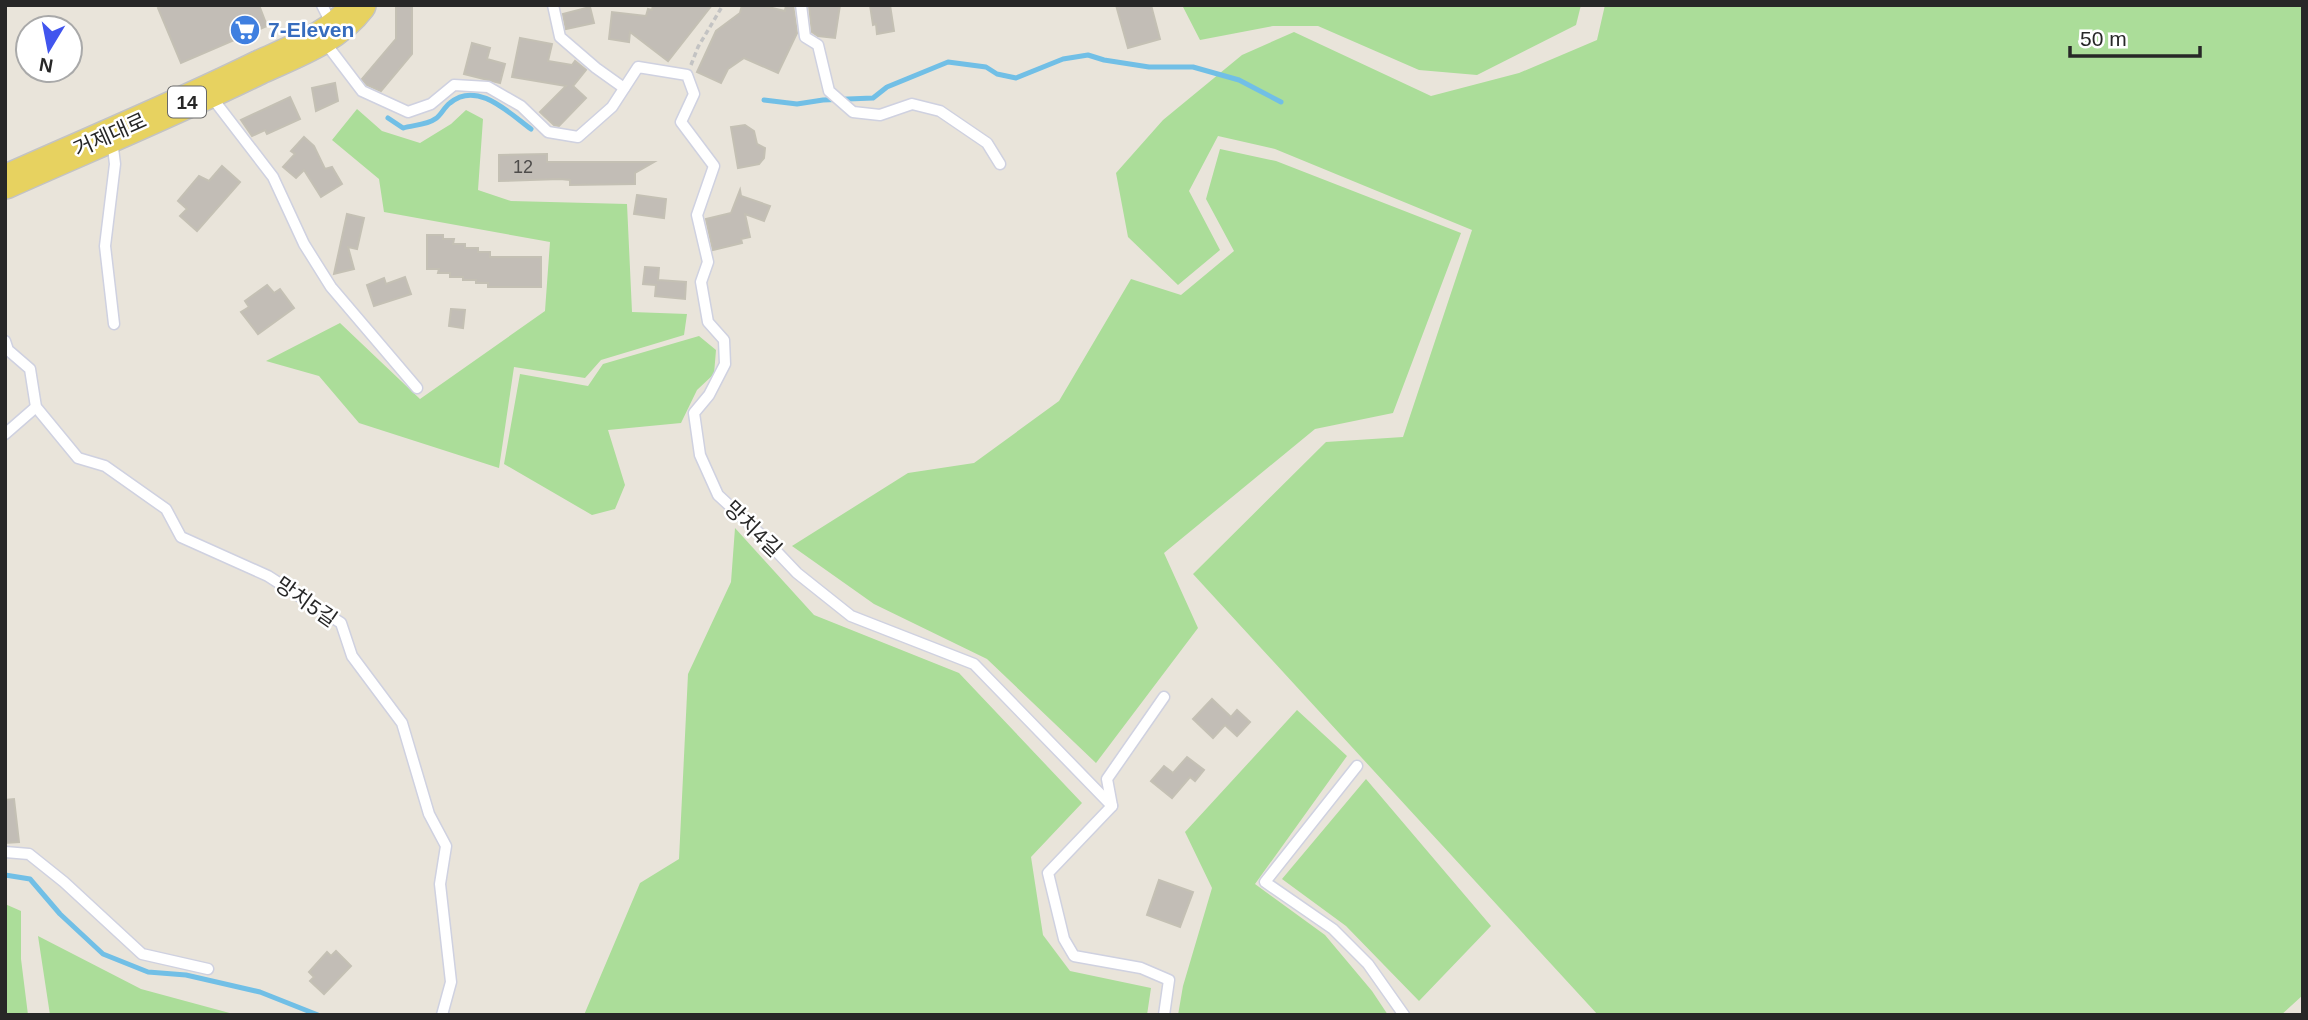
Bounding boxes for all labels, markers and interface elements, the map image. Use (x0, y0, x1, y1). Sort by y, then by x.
supermarket icon: 7-Eleven (228, 13, 262, 47)
north arrow (14, 14, 84, 84)
scale bar (2070, 14, 2200, 58)
place label: 7-Eleven (268, 18, 354, 41)
text: 50 m (2080, 27, 2127, 50)
text: N (38, 54, 55, 77)
road number: 14 (168, 86, 206, 118)
street label: 거제대로 (70, 108, 150, 161)
house number: 12 (513, 157, 533, 177)
street label: 망치4길 (720, 496, 786, 561)
street label: 망치5길 (271, 572, 341, 631)

